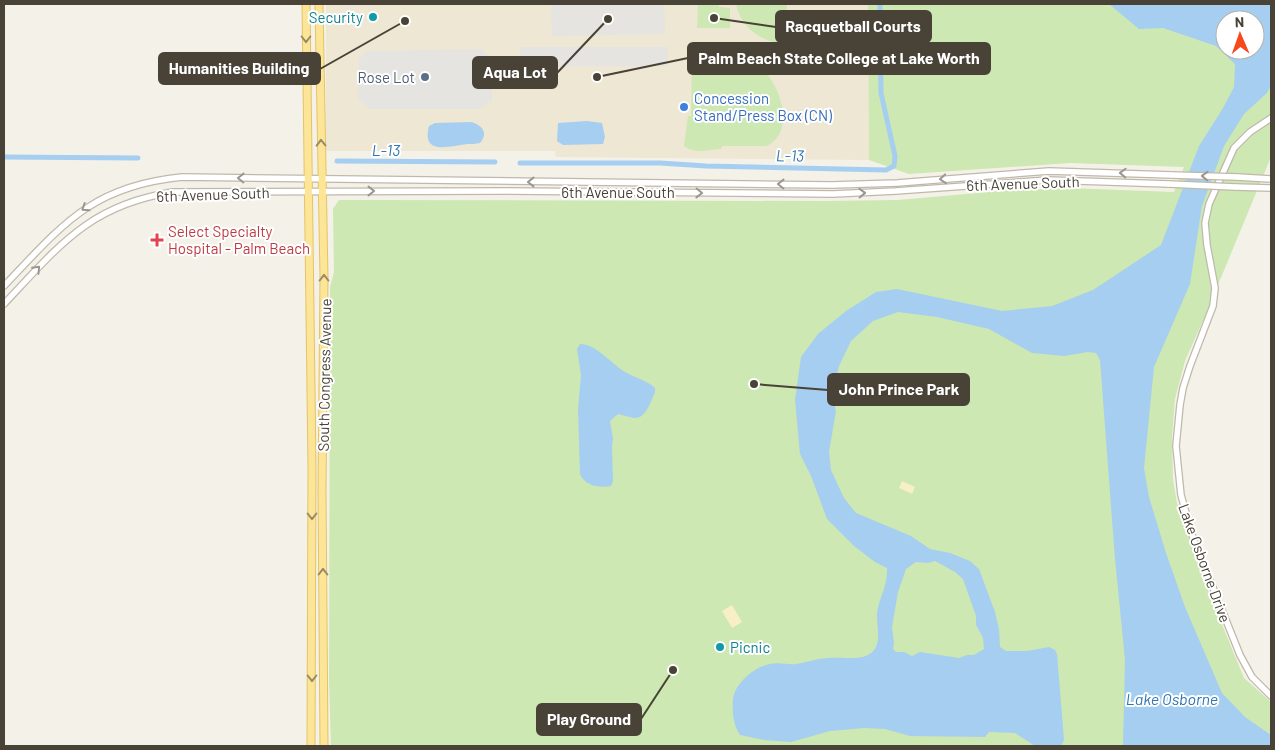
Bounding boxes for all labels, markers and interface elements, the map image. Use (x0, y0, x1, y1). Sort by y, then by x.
place label: Security (309, 8, 363, 26)
north arrow (1215, 10, 1265, 60)
marker: Security (367, 11, 379, 23)
callout: Racquetball Courts (776, 11, 931, 42)
text: N (1235, 13, 1244, 30)
text: Racquetball Courts (785, 16, 921, 35)
one-way arrow (301, 35, 311, 43)
callout: Palm Beach State College at Lake Worth (688, 43, 990, 74)
text: Palm Beach State College at Lake Worth (698, 48, 980, 67)
callout: Humanities Building (159, 53, 320, 84)
callout: Aqua Lot (473, 57, 557, 88)
text: Humanities Building (169, 58, 309, 77)
text: Aqua Lot (483, 62, 547, 81)
place label: Rose Lot (357, 68, 415, 86)
marker: Rose Lot (419, 71, 431, 83)
place label: Concession Stand/Press Box (CN) (694, 89, 832, 124)
marker: Concession Stand/Press Box (CN) (678, 101, 690, 113)
one-way arrow (316, 139, 326, 146)
water label: L-13 (372, 140, 400, 159)
water label: L-13 (776, 145, 804, 165)
one-way arrow (1119, 168, 1126, 178)
one-way arrow (1200, 171, 1208, 181)
street label: 6th Avenue South (966, 172, 1080, 194)
one-way arrow (237, 173, 245, 183)
one-way arrow (939, 173, 947, 184)
one-way arrow (527, 177, 534, 187)
one-way arrow (777, 179, 784, 189)
street label: 6th Avenue South (156, 183, 270, 205)
street label: 6th Avenue South (561, 183, 675, 201)
one-way arrow (367, 186, 375, 197)
one-way arrow (696, 188, 703, 198)
one-way arrow (858, 188, 866, 199)
one-way arrow (81, 202, 90, 212)
place label: Select Specialty Hospital - Palm Beach (168, 222, 310, 257)
marker: Select Specialty Hospital - Palm Beach (150, 233, 164, 247)
one-way arrow (31, 266, 40, 275)
one-way arrow (319, 274, 329, 282)
street label: South Congress Avenue (314, 298, 334, 452)
callout: John Prince Park (828, 374, 969, 405)
text: John Prince Park (839, 379, 960, 398)
street label: Lake Osborne Drive (1175, 501, 1235, 625)
one-way arrow (307, 512, 317, 520)
one-way arrow (318, 568, 328, 576)
place label: Picnic (730, 638, 770, 656)
marker: Picnic (714, 641, 726, 653)
one-way arrow (307, 674, 317, 682)
water label: Lake Osborne (1126, 689, 1218, 708)
callout: Play Ground (537, 704, 641, 735)
text: Play Ground (547, 709, 631, 728)

